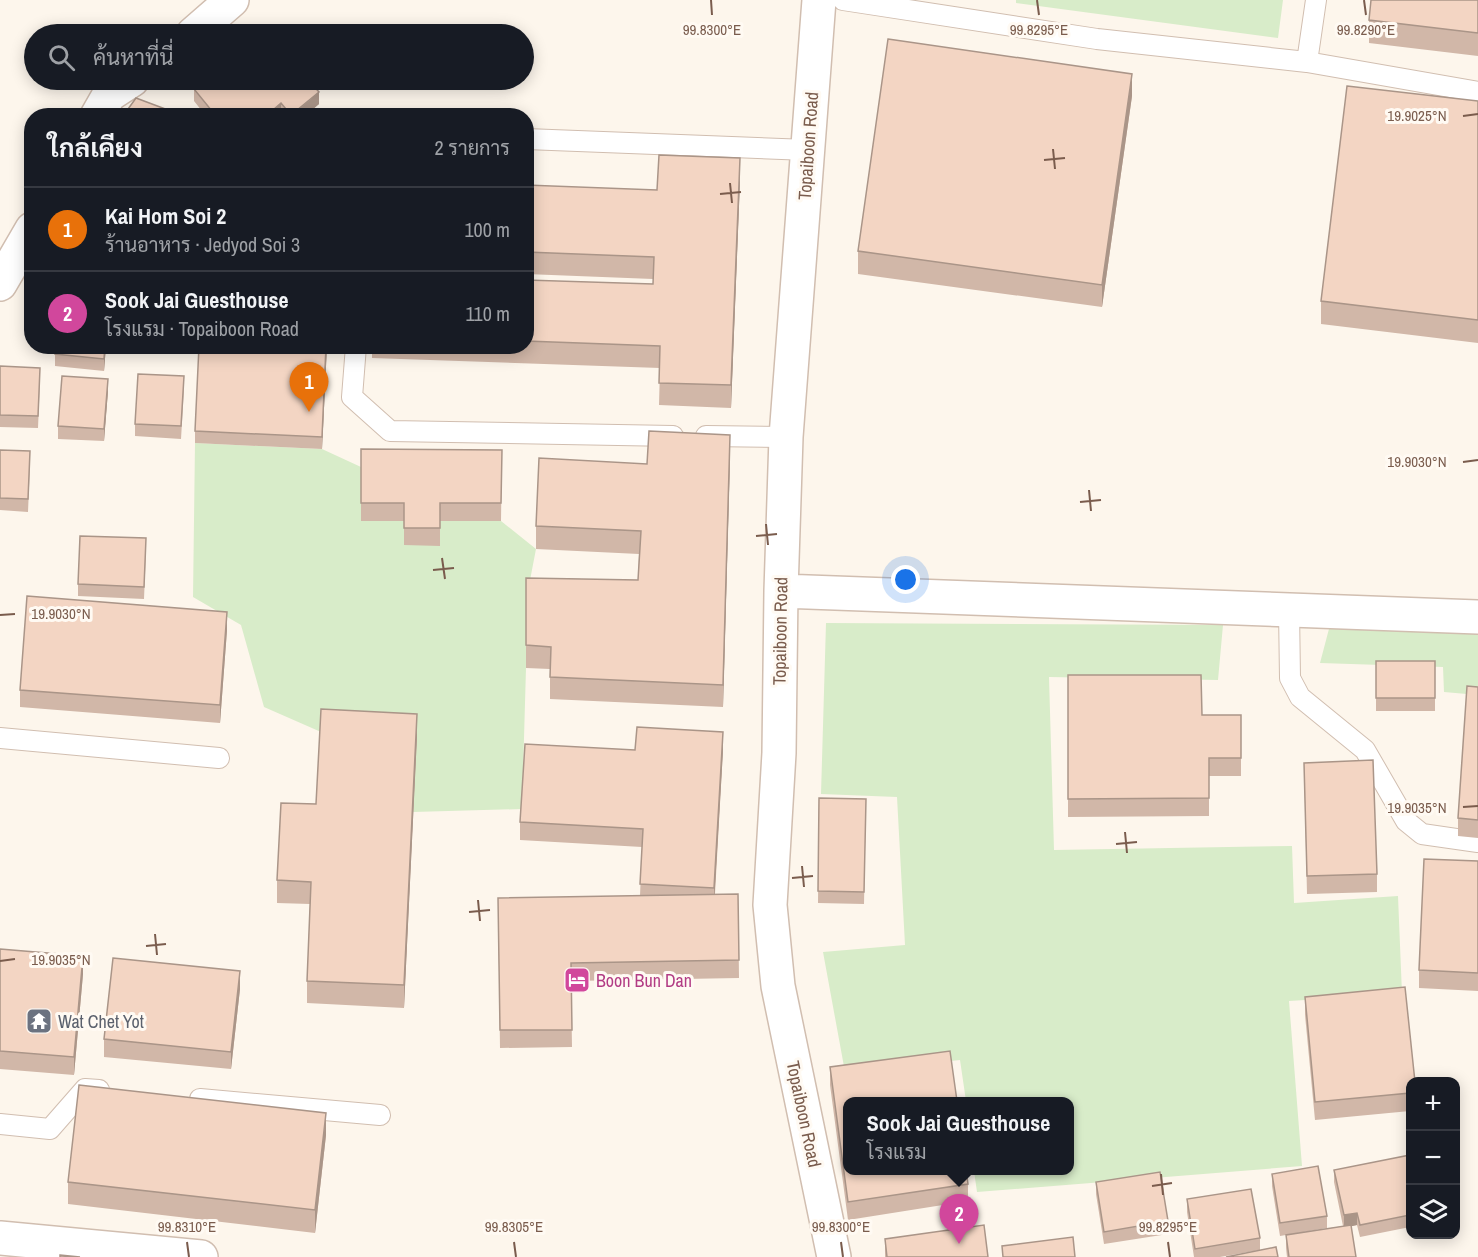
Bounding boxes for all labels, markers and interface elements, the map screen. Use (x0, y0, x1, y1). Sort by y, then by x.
text: 99.8300°E (683, 19, 741, 40)
text: 99.8295°E (1010, 19, 1068, 40)
text: 99.8290°E (1337, 19, 1395, 40)
search box (24, 24, 534, 90)
icon: search (45, 41, 78, 74)
text: ค้นหาที่นี่ (93, 42, 173, 72)
street label: Topaiboon Road (792, 91, 824, 201)
text: 19.9025°N (1387, 105, 1447, 126)
text: ใกล้เคียง (48, 130, 143, 165)
text: 2 รายการ (435, 134, 510, 161)
text: Kai Hom Soi 2 (105, 201, 226, 231)
text: 1 (63, 216, 72, 243)
text: 100 m (464, 216, 510, 243)
text: ร้านอาหาร · Jedyod Soi 3 (105, 231, 300, 258)
text: Sook Jai Guesthouse (105, 285, 288, 315)
text: 2 (63, 300, 72, 327)
text: 110 m (466, 300, 510, 327)
text: โรงแรม · Topaiboon Road (105, 315, 299, 342)
pin: 1 (290, 362, 328, 412)
text: 19.9030°N (1387, 451, 1447, 472)
your location (891, 565, 920, 594)
street label: Topaiboon Road (767, 577, 793, 685)
text: 19.9030°N (31, 603, 91, 624)
text: 19.9035°N (1387, 797, 1447, 818)
text: 19.9035°N (31, 949, 91, 970)
hotel icon: Boon Bun Dan (562, 965, 592, 995)
place label: Boon Bun Dan (596, 968, 692, 993)
temple icon: Wat Chet Yot (24, 1006, 54, 1036)
place label: Wat Chet Yot (58, 1009, 144, 1034)
street label: Topaiboon Road (781, 1058, 827, 1170)
map controls (1406, 1077, 1460, 1239)
button: + (1406, 1077, 1460, 1131)
popup (843, 1097, 1074, 1175)
text: Sook Jai Guesthouse (867, 1108, 1050, 1138)
button: − (1406, 1131, 1460, 1185)
text: โรงแรม (867, 1138, 927, 1165)
button: layers (1406, 1185, 1460, 1239)
pin: 2 (940, 1194, 978, 1244)
text: 99.8310°E (158, 1216, 216, 1237)
text: 99.8305°E (485, 1216, 543, 1237)
text: 99.8300°E (812, 1216, 870, 1237)
text: 99.8295°E (1139, 1216, 1197, 1237)

